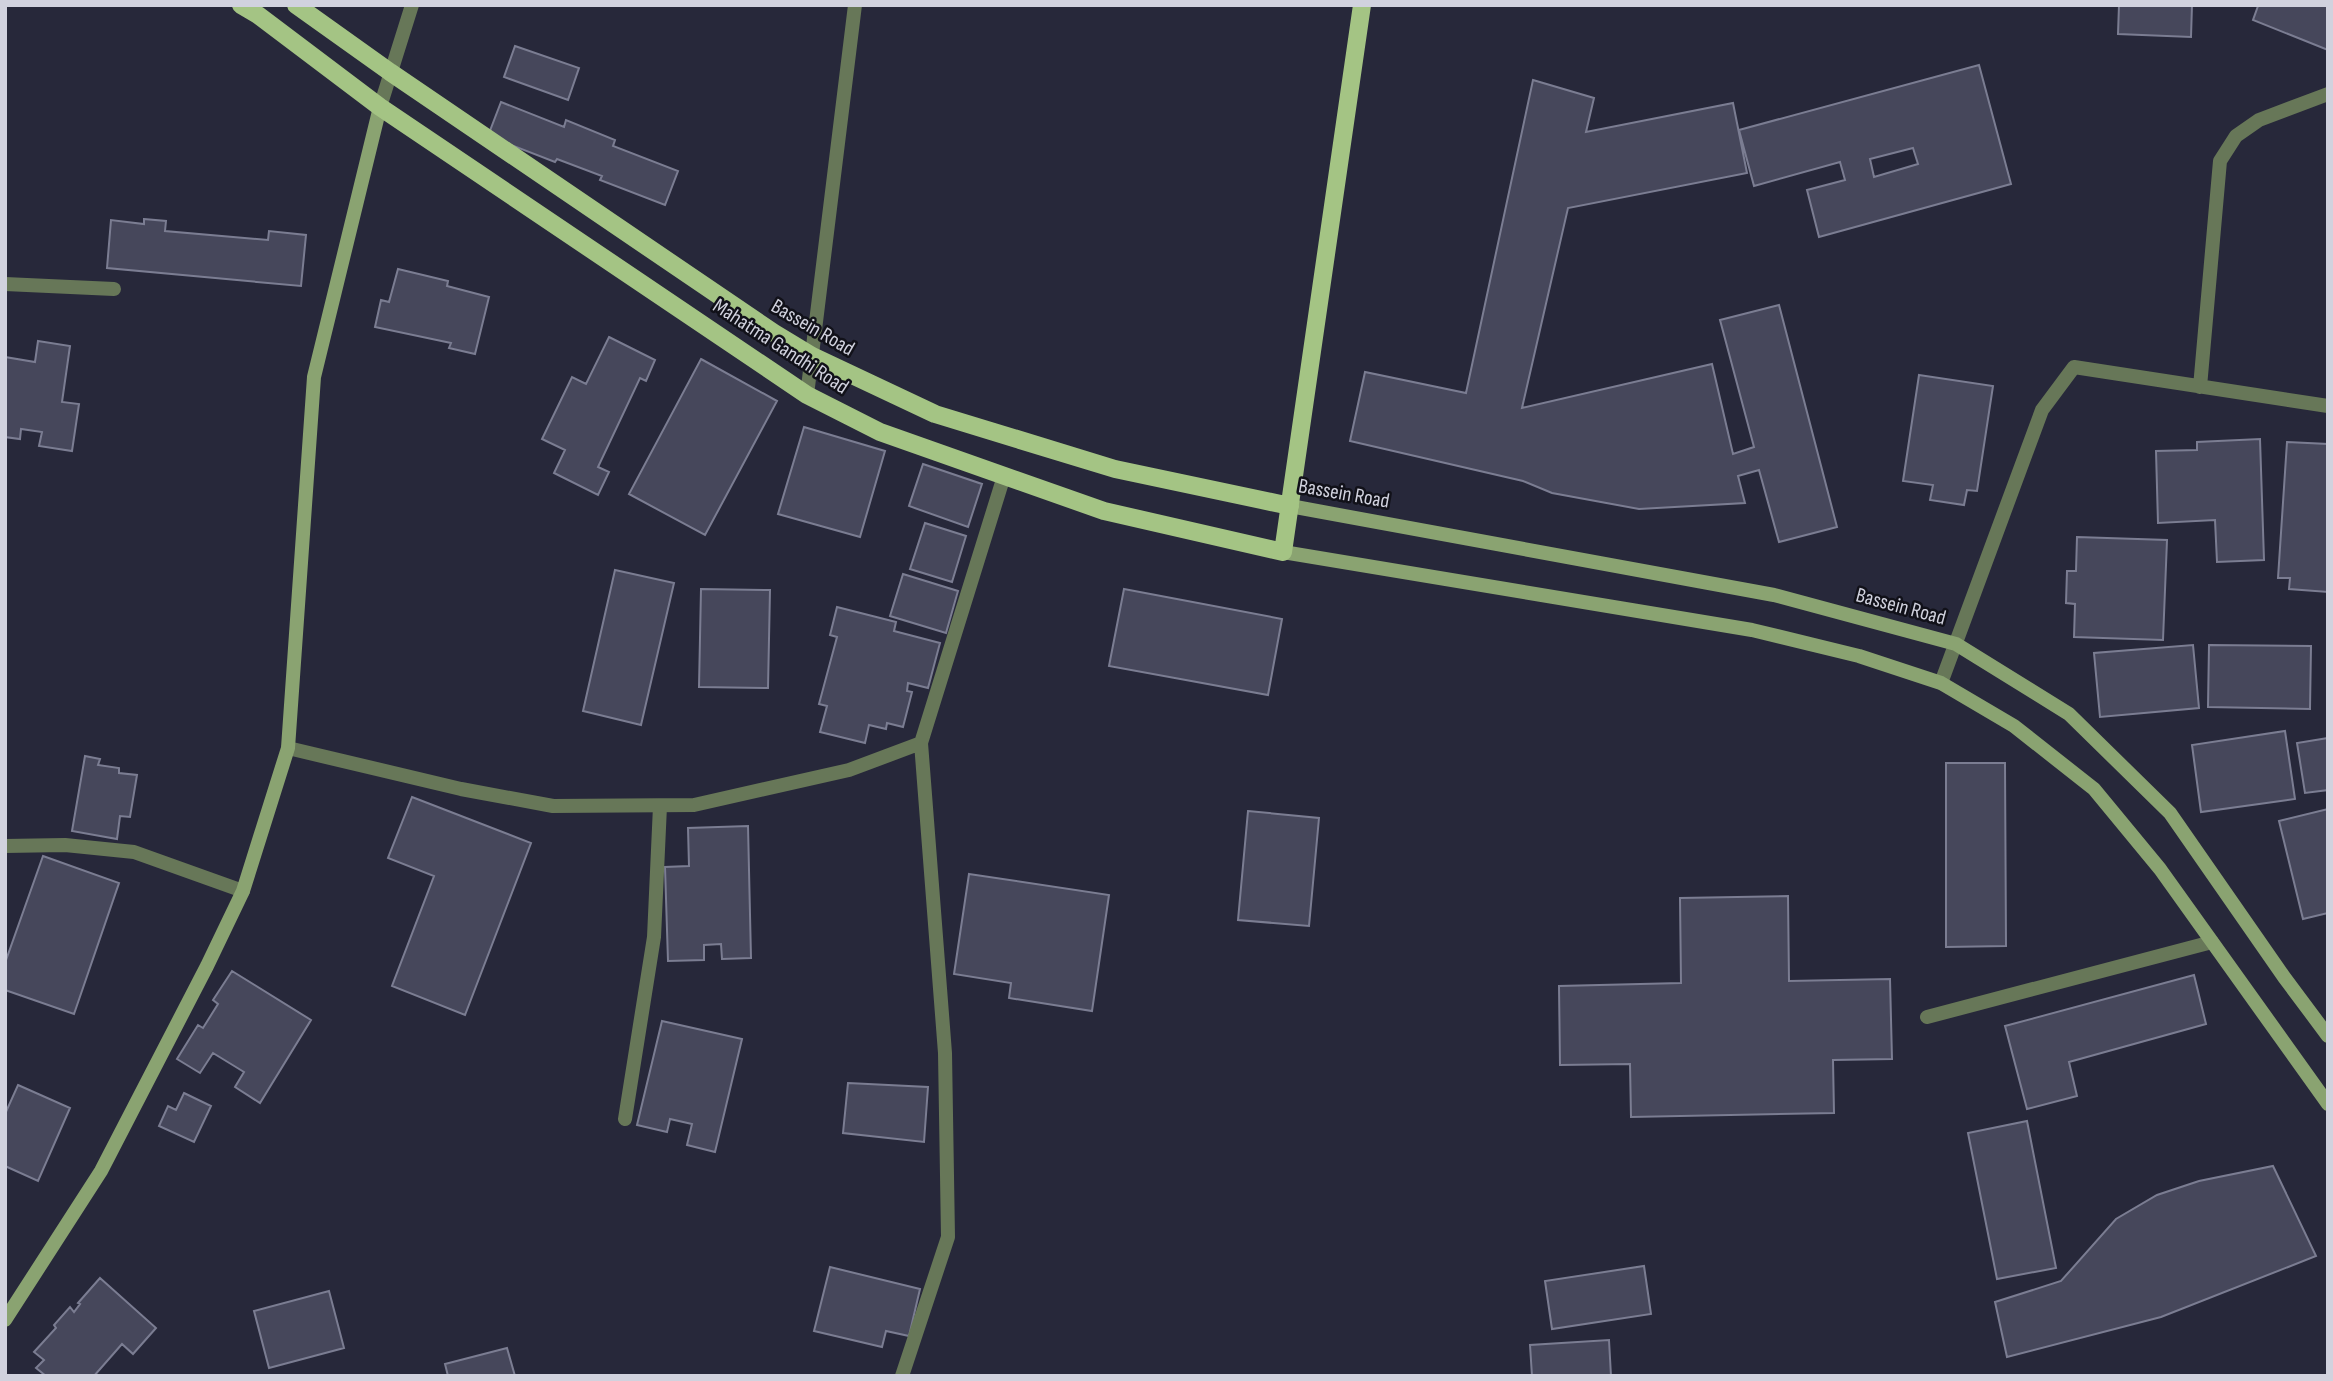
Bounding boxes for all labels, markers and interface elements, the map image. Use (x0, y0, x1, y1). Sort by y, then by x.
street label: Mahatma Gandhi Road (708, 293, 853, 399)
street label: Bassein Road (767, 294, 859, 361)
street label: Bassein Road (1296, 473, 1391, 514)
street label: Bassein Road (1853, 583, 1949, 630)

